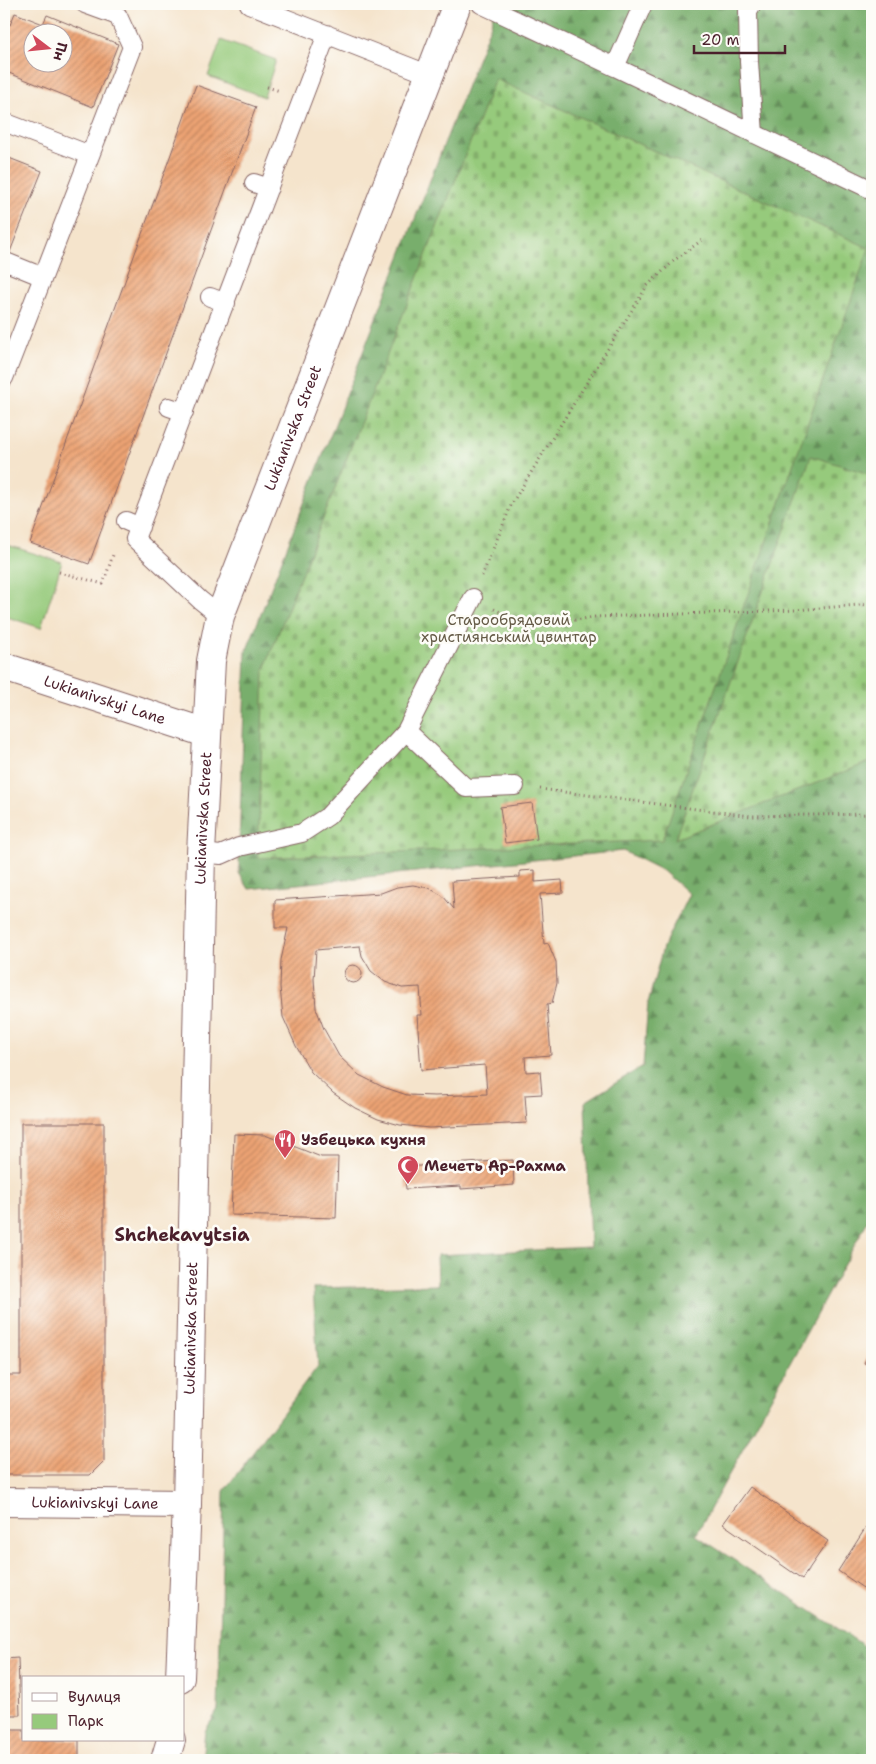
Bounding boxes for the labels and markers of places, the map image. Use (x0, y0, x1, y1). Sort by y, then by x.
restaurant icon: Узбецька кухня (273, 1128, 297, 1159)
place label: Узбецька кухня (301, 1130, 426, 1150)
mosque icon: Мечеть Ар-Рахма (396, 1154, 420, 1185)
place label: Мечеть Ар-Рахма (424, 1156, 567, 1176)

